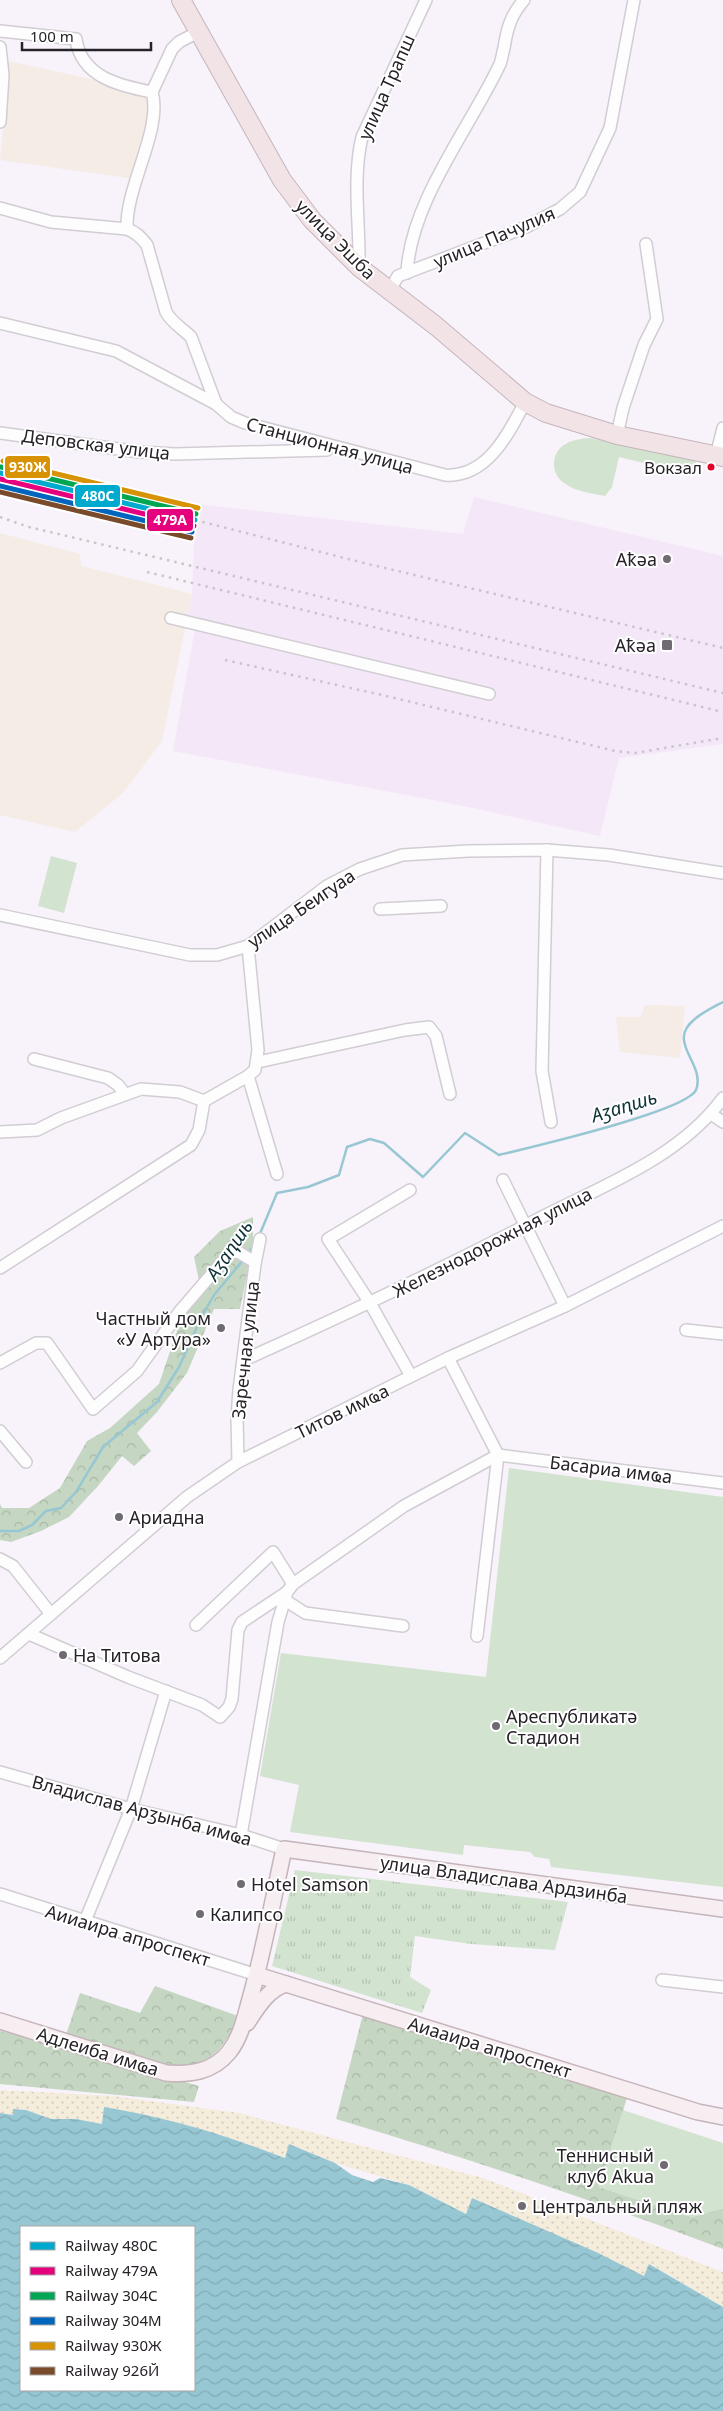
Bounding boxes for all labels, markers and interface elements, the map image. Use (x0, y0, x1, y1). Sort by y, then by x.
scale bar (22, 20, 151, 52)
text: 100 m (30, 26, 74, 46)
street label: улица Трапш (352, 30, 420, 144)
street label: улица Эшба (291, 194, 381, 284)
street label: улица Пачулия (430, 201, 558, 273)
street label: Станционная улица (244, 411, 416, 479)
street label: Деповская улица (21, 423, 171, 465)
line badge: 930Ж (4, 455, 51, 479)
place label: Вокзал (644, 456, 702, 479)
text: 930Ж (9, 457, 47, 476)
marker: Вокзал (706, 462, 716, 472)
line badge: 480С (74, 484, 121, 508)
text: 480С (81, 486, 115, 505)
line badge: 479А (146, 508, 194, 532)
text: 479А (153, 510, 187, 529)
place label: Аҟәа (616, 547, 657, 571)
marker: Аҟәа (661, 553, 673, 565)
place label: Аҟəа (615, 633, 656, 657)
marker: Аҟəа (660, 638, 674, 652)
street label: улица Беигуаа (243, 863, 359, 953)
water label: Аӡаԥшь (586, 1084, 660, 1129)
street label: Железнодорожная улица (388, 1181, 596, 1303)
water label: Аӡаԥшь (198, 1215, 259, 1287)
street label: Заречная улица (226, 1280, 264, 1420)
place label: Частный дом «У Артура» (96, 1306, 211, 1351)
marker: Частный дом «У Артура» (215, 1322, 227, 1334)
street label: Титов имҩа (291, 1378, 393, 1444)
street label: Басариа имҩа (548, 1450, 674, 1488)
place label: Ариадна (129, 1505, 205, 1529)
marker: Ариадна (113, 1511, 125, 1523)
place label: На Титова (73, 1643, 161, 1667)
marker: На Титова (57, 1649, 69, 1661)
place label: Ареспубликатә Стадион (506, 1704, 637, 1749)
marker: Ареспубликатә Стадион (490, 1720, 502, 1732)
street label: Владислав Арӡынба имҩа (29, 1769, 255, 1851)
street label: улица Владислава Ардзинба (379, 1850, 629, 1908)
place label: Hotel Samson (251, 1872, 369, 1896)
marker: Hotel Samson (235, 1878, 247, 1890)
street label: Аииаира апроспект (43, 1899, 214, 1972)
place label: Калипсо (210, 1902, 283, 1926)
marker: Калипсо (194, 1908, 206, 1920)
street label: Аиааира апроспект (405, 2011, 575, 2083)
street label: Адлеиба имҩа (34, 2021, 162, 2081)
place label: Теннисный клуб Akua (557, 2143, 654, 2188)
marker: Теннисный клуб Akua (658, 2159, 670, 2171)
place label: Центральный пляж (532, 2194, 702, 2218)
marker: Центральный пляж (516, 2200, 528, 2212)
legend (20, 2226, 195, 2391)
text: Railway 480С (65, 2235, 158, 2255)
text: Railway 479А (65, 2260, 158, 2280)
text: Railway 304С (65, 2285, 158, 2305)
text: Railway 304М (65, 2310, 162, 2330)
text: Railway 930Ж (65, 2335, 162, 2355)
text: Railway 926Й (65, 2360, 159, 2380)

